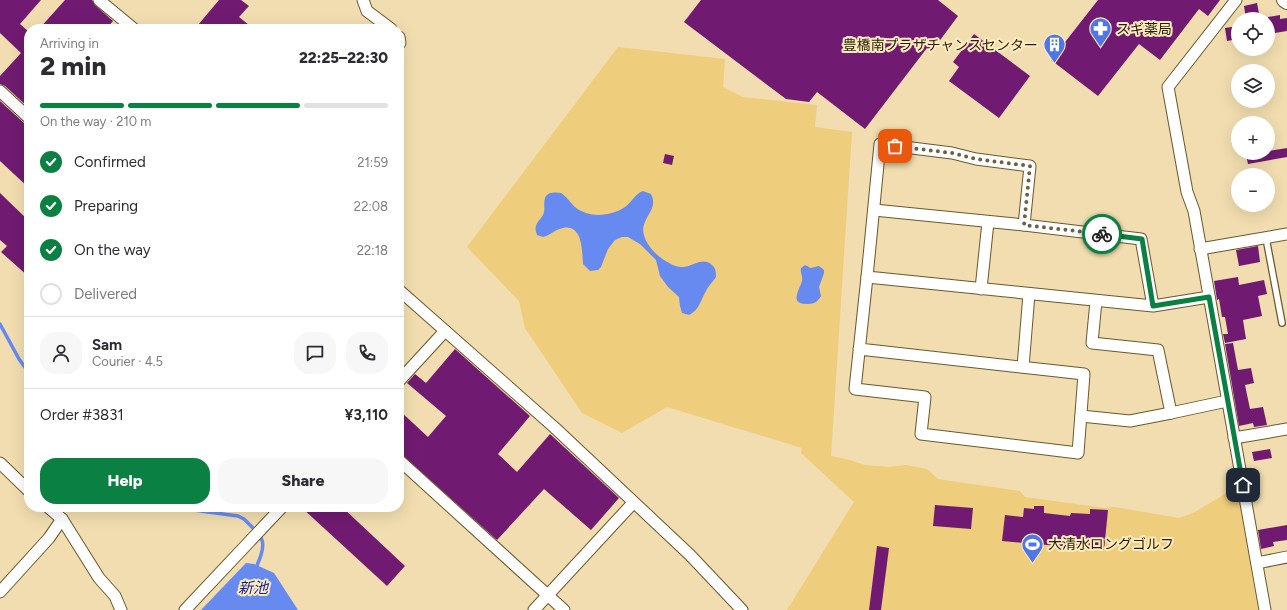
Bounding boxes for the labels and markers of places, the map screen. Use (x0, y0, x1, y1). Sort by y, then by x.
pharmacy icon: スギ薬局 (1088, 16, 1114, 49)
place label: スギ薬局 (1116, 21, 1172, 38)
building icon: 豊橋南プラザチャンスセンター (1041, 32, 1067, 65)
place label: 豊橋南プラザチャンスセンター (842, 37, 1038, 54)
pin (878, 129, 912, 163)
pin (1226, 468, 1260, 502)
sports icon: 大清水ロングゴルフ (1020, 531, 1046, 564)
place label: 大清水ロングゴルフ (1048, 536, 1174, 553)

